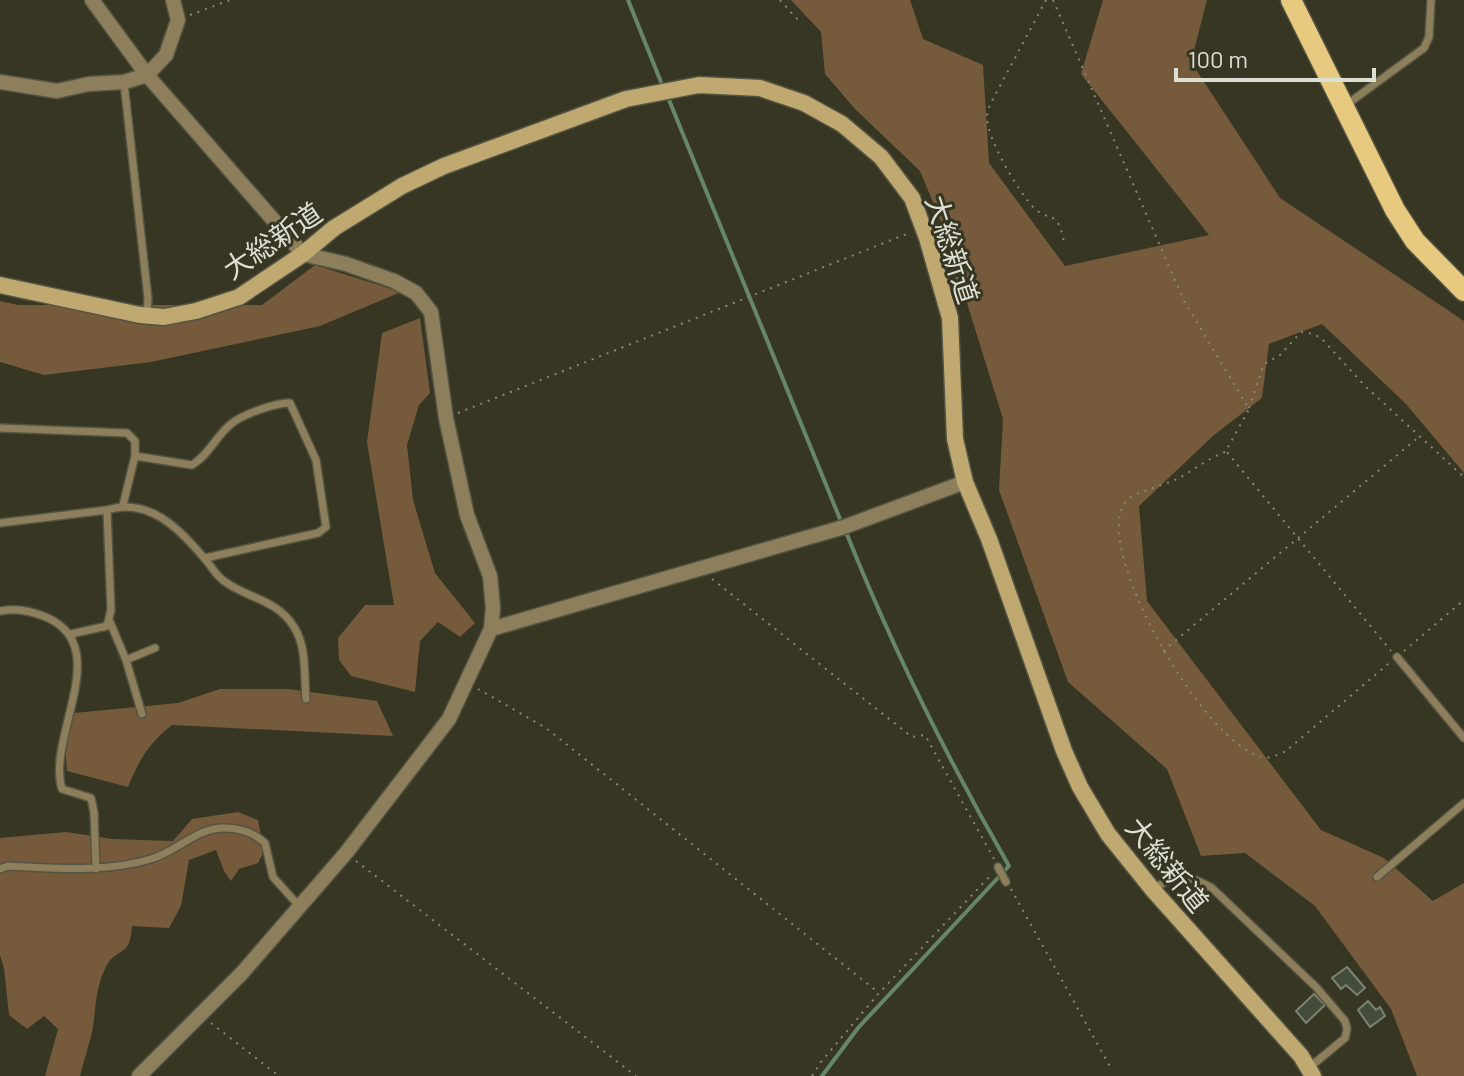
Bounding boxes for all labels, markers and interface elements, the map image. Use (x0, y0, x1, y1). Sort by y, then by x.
scale bar (1176, 32, 1374, 82)
text: 100 m (1188, 44, 1248, 73)
street label: 大総新道 (920, 190, 986, 308)
street label: 大総新道 (216, 195, 328, 285)
street label: 大総新道 (1120, 810, 1216, 918)

